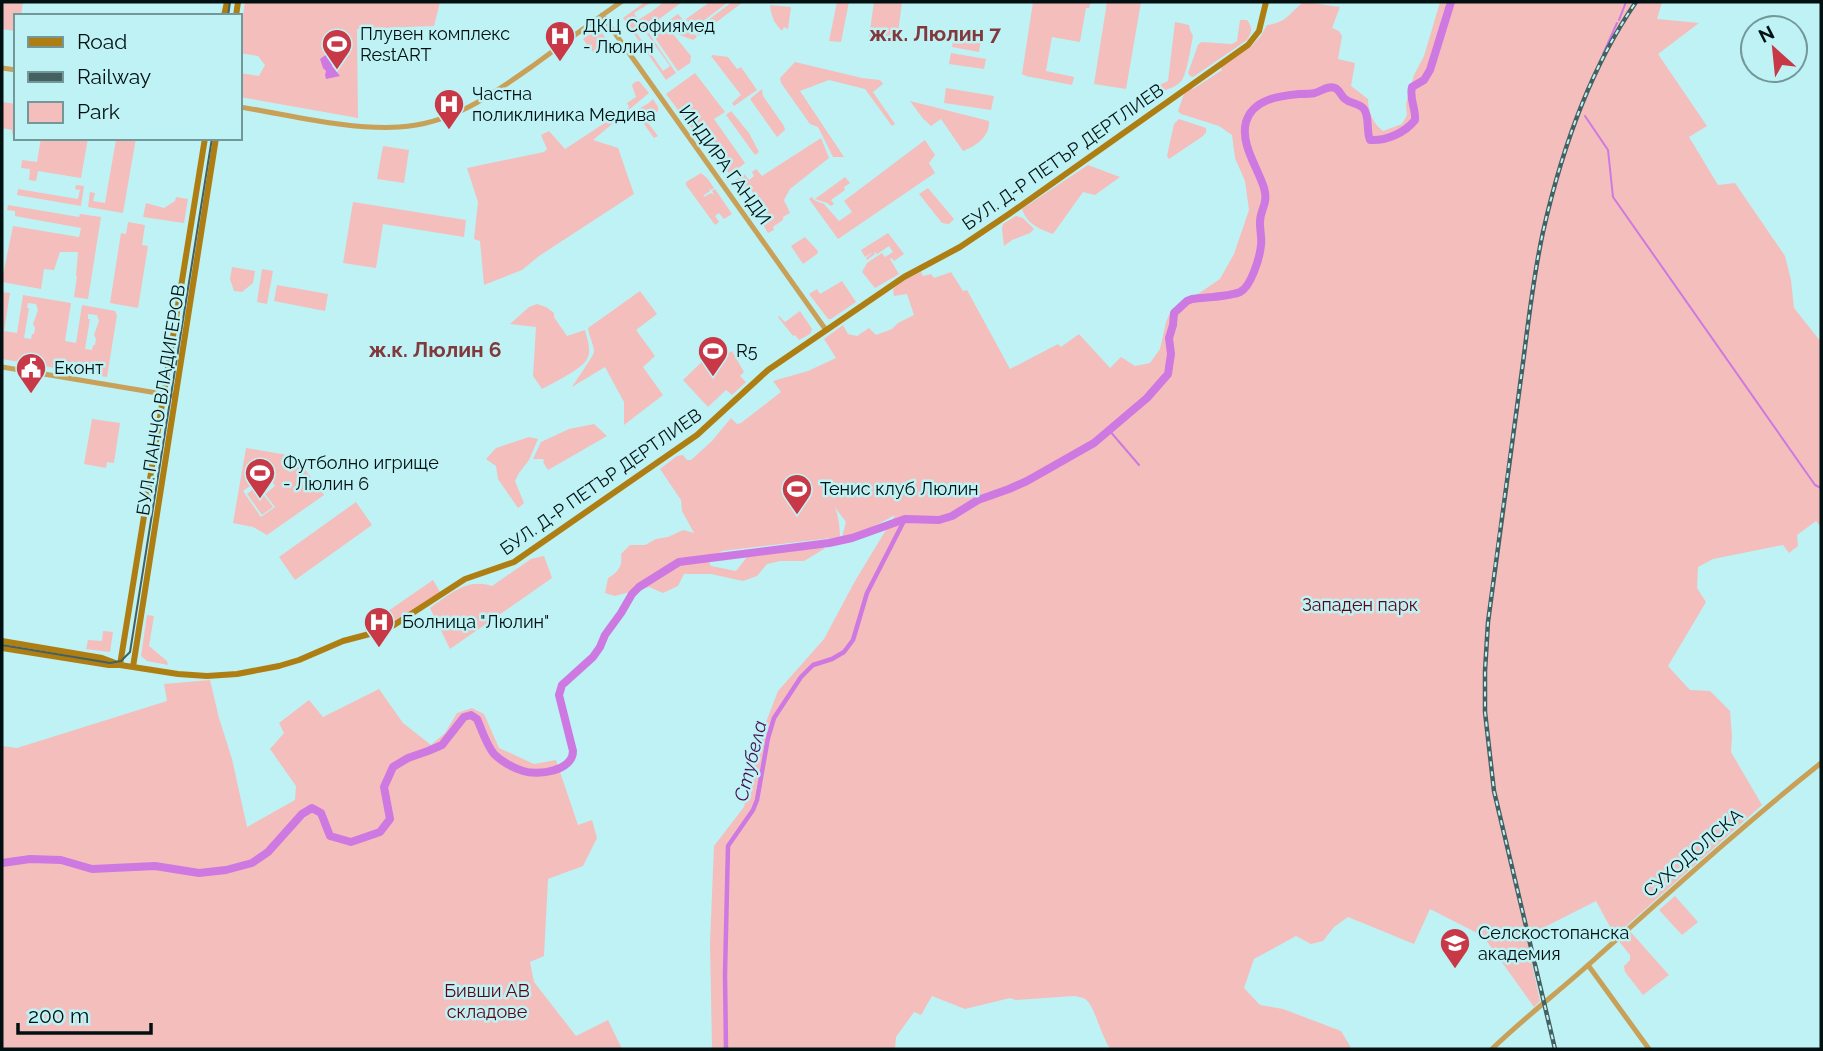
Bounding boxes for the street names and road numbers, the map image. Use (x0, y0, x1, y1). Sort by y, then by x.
street label: БУЛ. Д-Р ПЕТЪР ДЕРТЛИЕВ (958, 79, 1167, 234)
street label: ИНДИРА ГАНДИ (675, 101, 776, 229)
street label: БУЛ. ПАНЧО ВЛАДИГЕРОВ (132, 283, 189, 517)
street label: БУЛ. Д-Р ПЕТЪР ДЕРТЛИЕВ (496, 404, 705, 559)
street label: СУХОДОЛСКА (1639, 804, 1746, 901)

